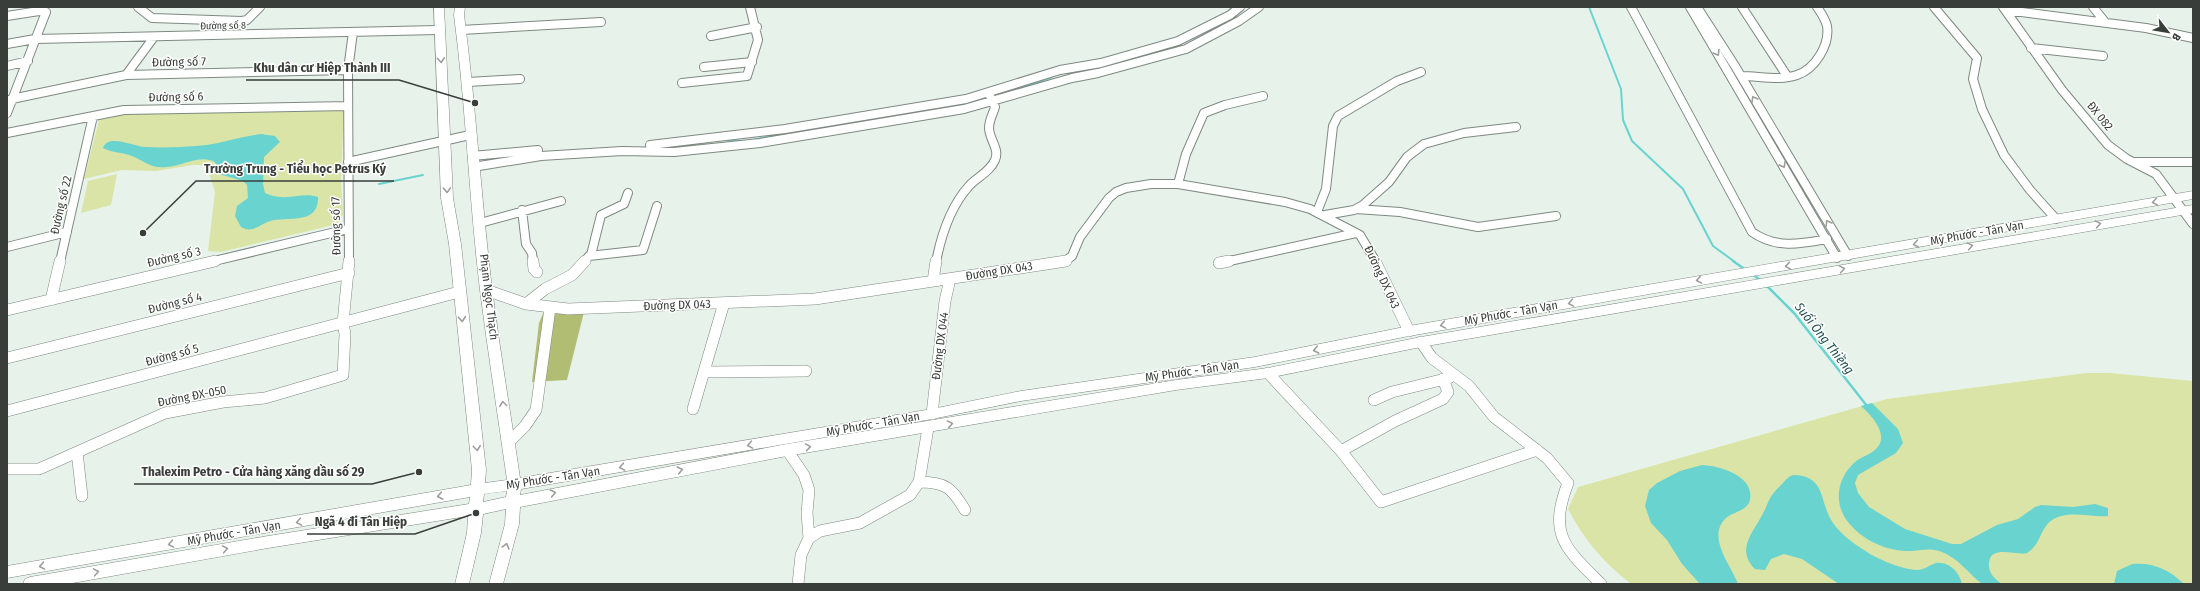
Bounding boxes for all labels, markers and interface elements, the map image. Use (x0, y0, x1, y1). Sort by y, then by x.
north arrow (2148, 12, 2188, 52)
street label: Đường số 8 (200, 19, 246, 32)
text: B (2169, 31, 2183, 43)
one-way arrow (1713, 49, 1720, 56)
street label: Đường số 7 (152, 54, 206, 69)
callout: Khu dân cư Hiệp Thành III (246, 55, 399, 80)
one-way arrow (436, 57, 445, 63)
text: Khu dân cư Hiệp Thành III (254, 60, 390, 75)
street label: Đường số 6 (148, 89, 204, 104)
one-way arrow (1752, 96, 1759, 103)
street label: ĐX 082 (2084, 99, 2116, 133)
callout: Trường Trung - Tiểu học Petrus Ký (196, 156, 394, 181)
text: Trường Trung - Tiểu học Petrus Ký (204, 160, 387, 176)
one-way arrow (1779, 160, 1786, 168)
street label: Đường số 22 (46, 174, 75, 236)
one-way arrow (443, 187, 451, 193)
street label: Đường số 17 (327, 196, 344, 255)
one-way arrow (2151, 197, 2158, 206)
street label: Mỹ Phước - Tân Vạn (1929, 218, 2025, 248)
one-way arrow (1825, 220, 1832, 227)
one-way arrow (2095, 221, 2101, 229)
one-way arrow (1913, 239, 1919, 248)
street label: Đường số 3 (146, 243, 202, 270)
street label: Đường DX 043 (1361, 243, 1403, 311)
one-way arrow (1967, 243, 1973, 251)
street label: Phạm Ngọc Thạch (477, 253, 501, 341)
street label: Đường DX 043 (965, 259, 1033, 283)
one-way arrow (1785, 261, 1791, 269)
one-way arrow (1838, 265, 1845, 274)
one-way arrow (1696, 275, 1703, 284)
street label: Đường số 4 (146, 289, 203, 316)
street label: Đường DX 043 (643, 297, 711, 313)
street label: Mỹ Phước - Tân Vạn (1463, 298, 1559, 328)
one-way arrow (1568, 298, 1575, 306)
water label: Suối Ông Thiềng (1791, 299, 1857, 377)
street label: Đường DX 044 (929, 311, 951, 381)
one-way arrow (457, 316, 466, 322)
one-way arrow (1440, 321, 1447, 329)
street label: Đường số 5 (144, 340, 201, 369)
one-way arrow (1313, 346, 1319, 354)
street label: Mỹ Phước - Tân Vạn (1144, 357, 1240, 385)
street label: Đường ĐX-050 (156, 382, 228, 410)
one-way arrow (499, 401, 508, 407)
street label: Mỹ Phước - Tân Vạn (825, 409, 921, 439)
one-way arrow (947, 420, 954, 429)
one-way arrow (747, 440, 753, 449)
one-way arrow (805, 443, 811, 452)
one-way arrow (472, 445, 481, 451)
callout: Thalexim Petro - Cửa hàng xăng dầu số 29 (134, 459, 372, 484)
one-way arrow (619, 462, 625, 470)
text: Thalexim Petro - Cửa hàng xăng dầu số 29 (142, 463, 365, 479)
street label: Mỹ Phước - Tân Vạn (505, 464, 601, 492)
one-way arrow (677, 466, 683, 474)
one-way arrow (549, 490, 556, 498)
one-way arrow (437, 491, 443, 500)
callout: Ngã 4 đi Tân Hiệp (307, 509, 415, 534)
text: Ngã 4 đi Tân Hiệp (315, 514, 407, 529)
one-way arrow (296, 517, 302, 525)
street label: Mỹ Phước - Tân Vạn (186, 518, 282, 548)
one-way arrow (167, 539, 174, 548)
one-way arrow (501, 543, 510, 550)
one-way arrow (222, 545, 228, 554)
one-way arrow (39, 561, 46, 570)
one-way arrow (93, 569, 99, 577)

